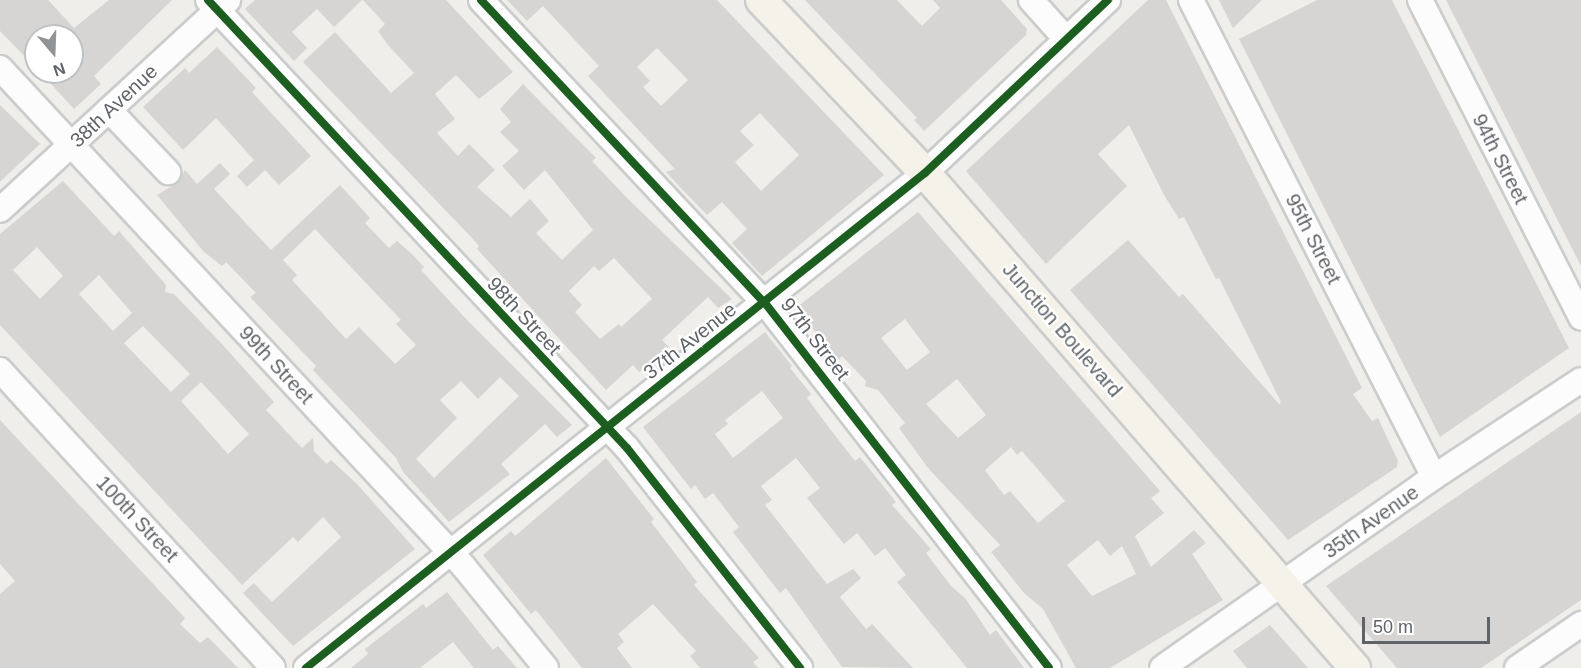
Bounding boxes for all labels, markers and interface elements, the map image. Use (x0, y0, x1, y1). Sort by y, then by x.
north arrow (24, 24, 84, 84)
street label: 38th Avenue (65, 59, 163, 153)
text: N (51, 60, 68, 80)
street label: 94th Street (1467, 110, 1533, 208)
street label: 95th Street (1280, 190, 1346, 288)
street label: Junction Boulevard (997, 258, 1127, 402)
street label: 98th Street (482, 272, 566, 360)
street label: 97th Street (775, 293, 855, 385)
street label: 37th Avenue (639, 297, 741, 385)
street label: 99th Street (234, 321, 318, 409)
street label: 100th Street (91, 471, 183, 567)
street label: 35th Avenue (1318, 480, 1424, 564)
scale bar (1365, 605, 1492, 643)
text: 50 m (1373, 617, 1413, 637)

